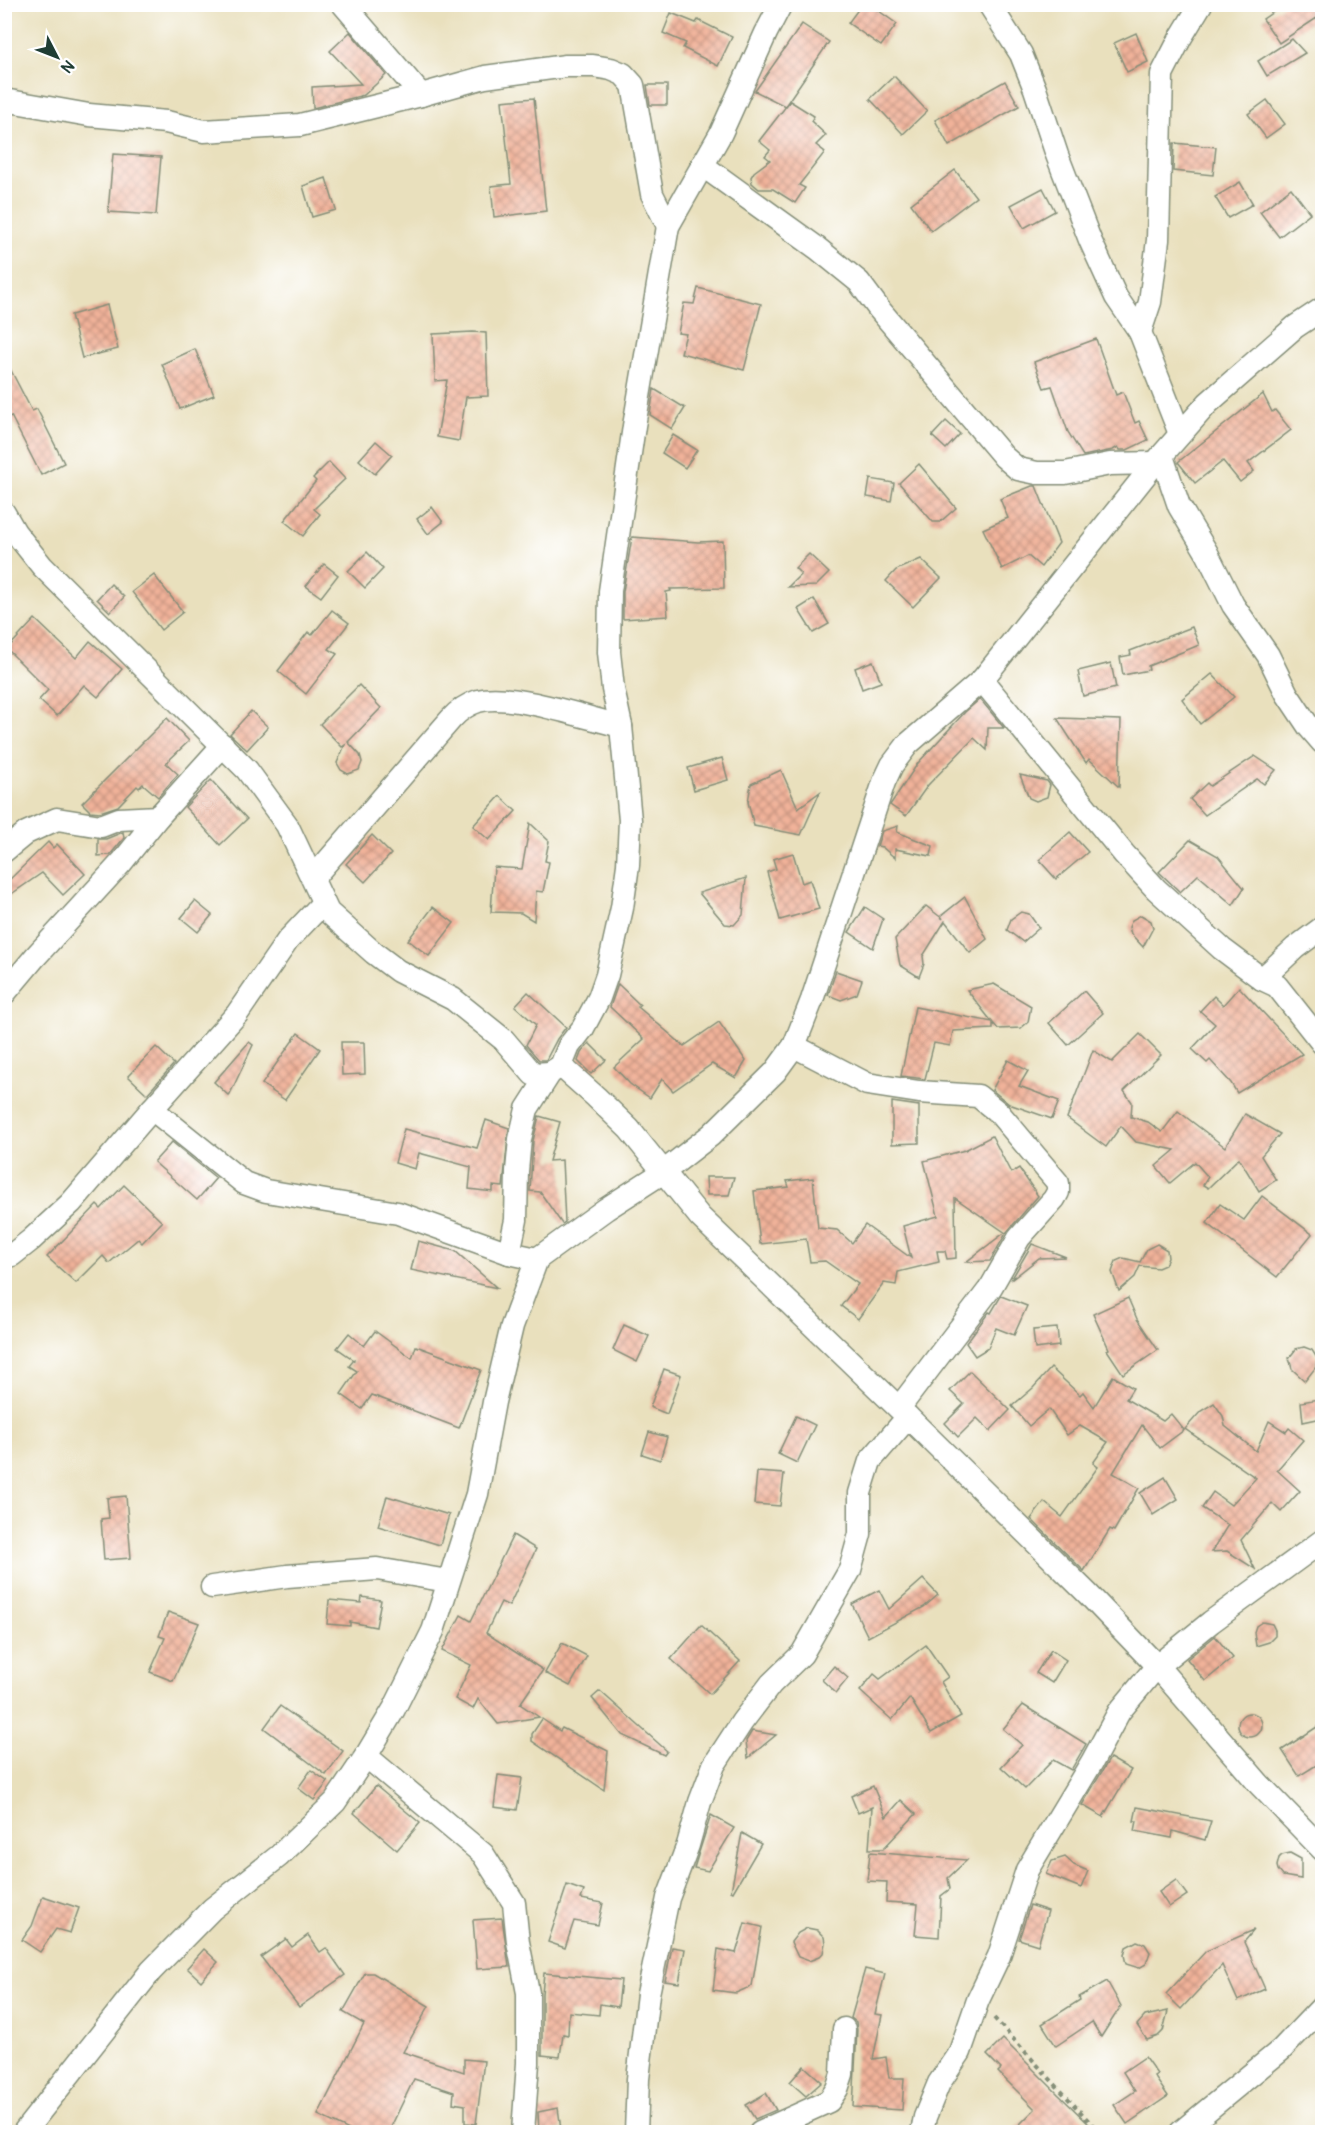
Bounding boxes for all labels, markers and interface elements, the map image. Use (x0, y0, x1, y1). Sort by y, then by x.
north arrow (27, 27, 87, 87)
text: N (56, 56, 78, 77)

